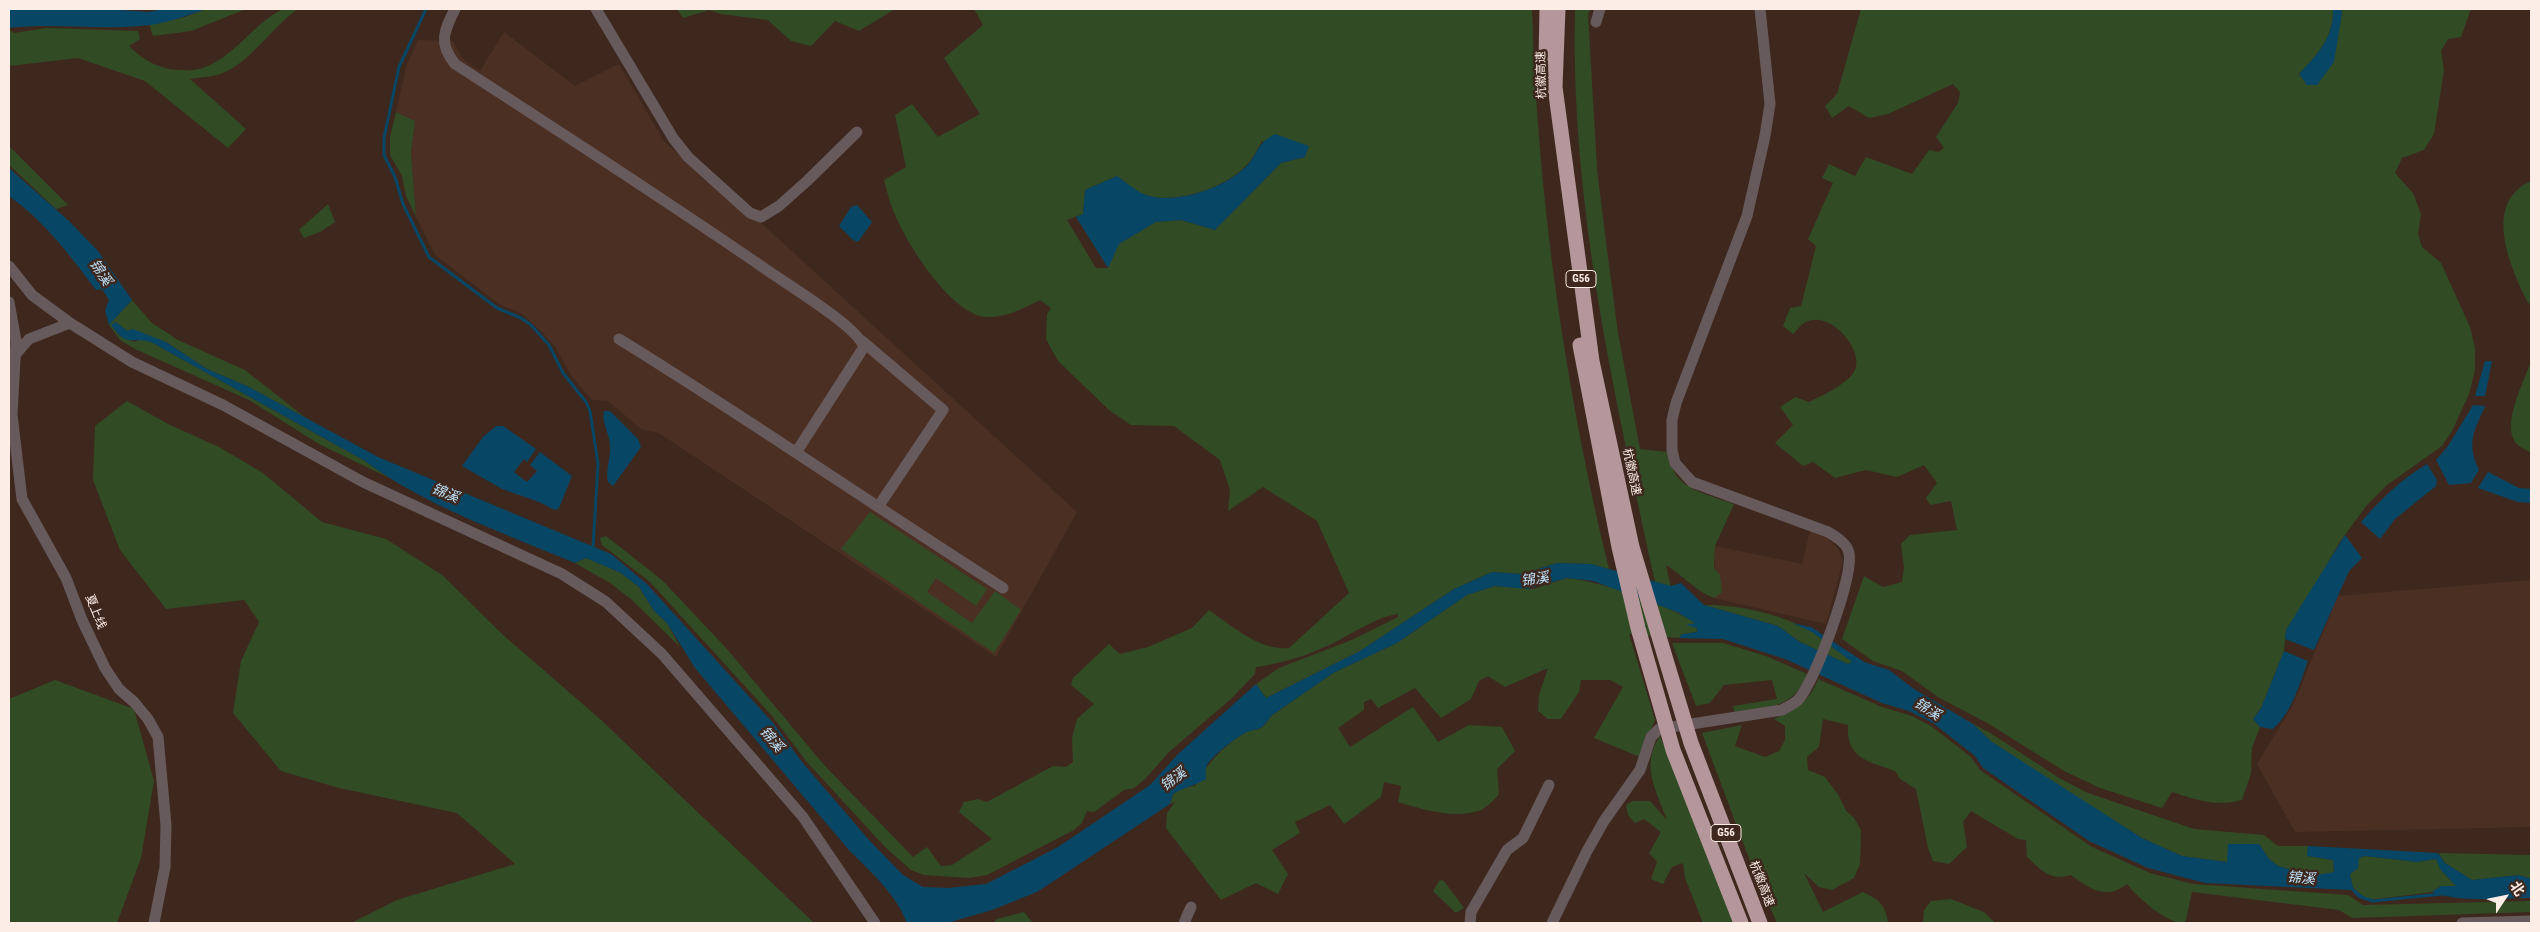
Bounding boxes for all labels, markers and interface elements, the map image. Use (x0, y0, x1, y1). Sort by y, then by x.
street label: 杭徽高速 (1534, 51, 1550, 99)
water label: 锦溪 (85, 257, 115, 289)
road number: G56 (1566, 270, 1596, 288)
street label: 杭徽高速 (1619, 447, 1643, 497)
water label: 锦溪 (429, 481, 461, 507)
water label: 锦溪 (1520, 570, 1550, 590)
street label: 夏上线 (82, 593, 108, 631)
water label: 锦溪 (1911, 695, 1943, 725)
water label: 锦溪 (755, 724, 787, 756)
water label: 锦溪 (1158, 765, 1190, 795)
road number: G56 (1711, 824, 1741, 841)
street label: 杭徽高速 (1746, 859, 1776, 909)
water label: 锦溪 (2286, 869, 2316, 889)
north arrow (2480, 872, 2530, 922)
text: 北 (2507, 878, 2528, 899)

